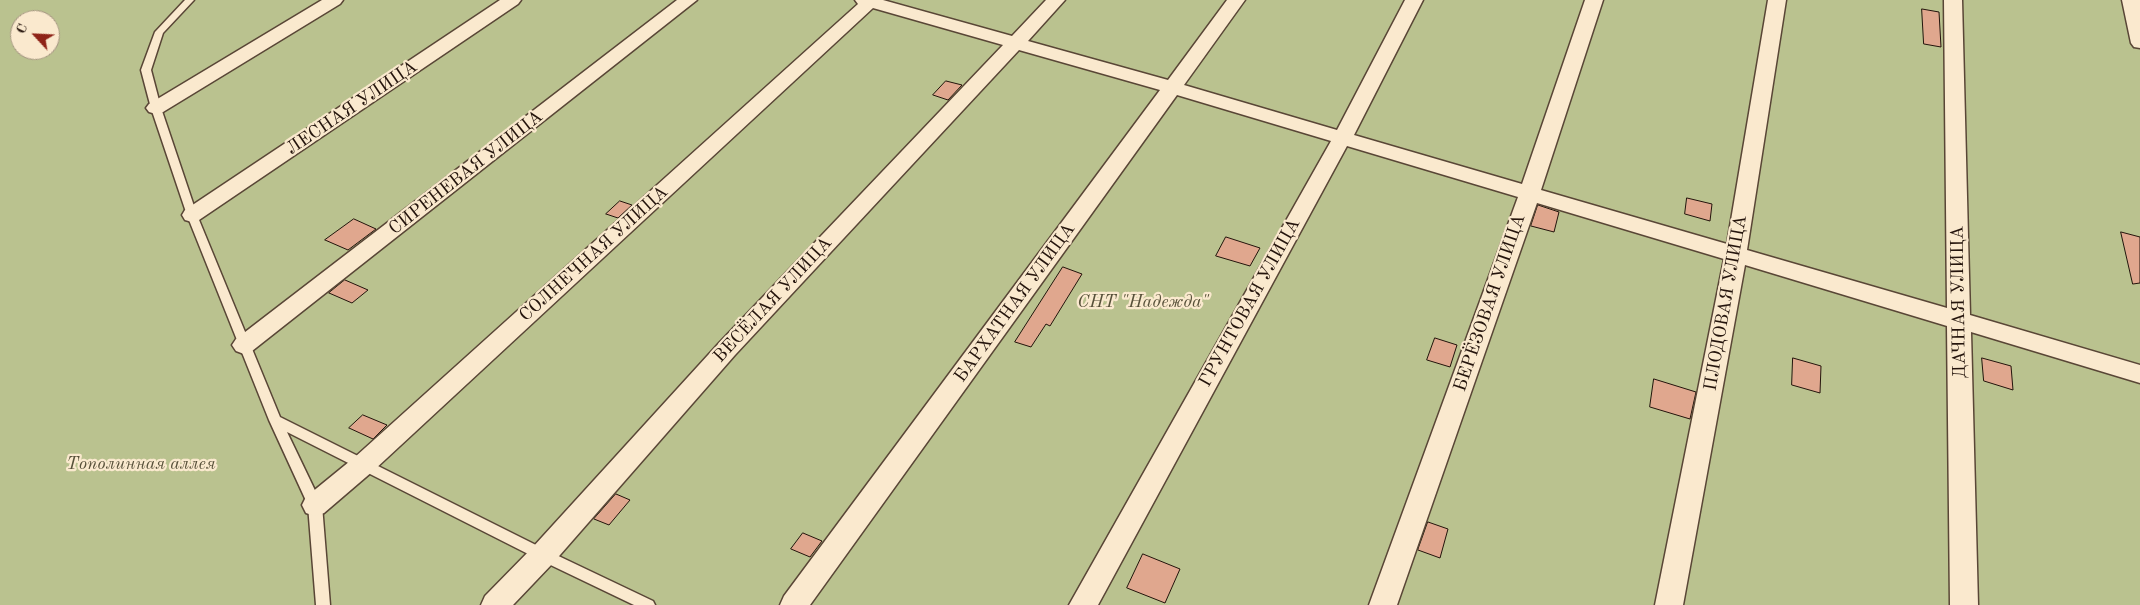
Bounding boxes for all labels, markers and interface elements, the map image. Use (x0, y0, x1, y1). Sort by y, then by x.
north arrow (10, 10, 60, 60)
text: С (14, 22, 31, 36)
street label: ЛЕСНАЯ УЛИЦА (282, 56, 422, 160)
street label: СИРЕНЕВАЯ УЛИЦА (385, 106, 547, 240)
street label: СОЛНЕЧНАЯ УЛИЦА (515, 181, 673, 327)
street label: БЕРЁЗОВАЯ УЛИЦА (1450, 212, 1530, 394)
street label: ПЛОДОВАЯ УЛИЦА (1700, 213, 1752, 393)
street label: ГРУНТОВАЯ УЛИЦА (1195, 215, 1305, 391)
street label: БАРХАТНАЯ УЛИЦА (950, 219, 1080, 387)
street label: ДАЧНАЯ УЛИЦА (1947, 226, 1971, 378)
street label: ВЕСЁЛАЯ УЛИЦА (709, 233, 837, 367)
park label: СНТ "Надежда" (1077, 291, 1209, 313)
park label: Тополинная аллея (66, 453, 216, 475)

